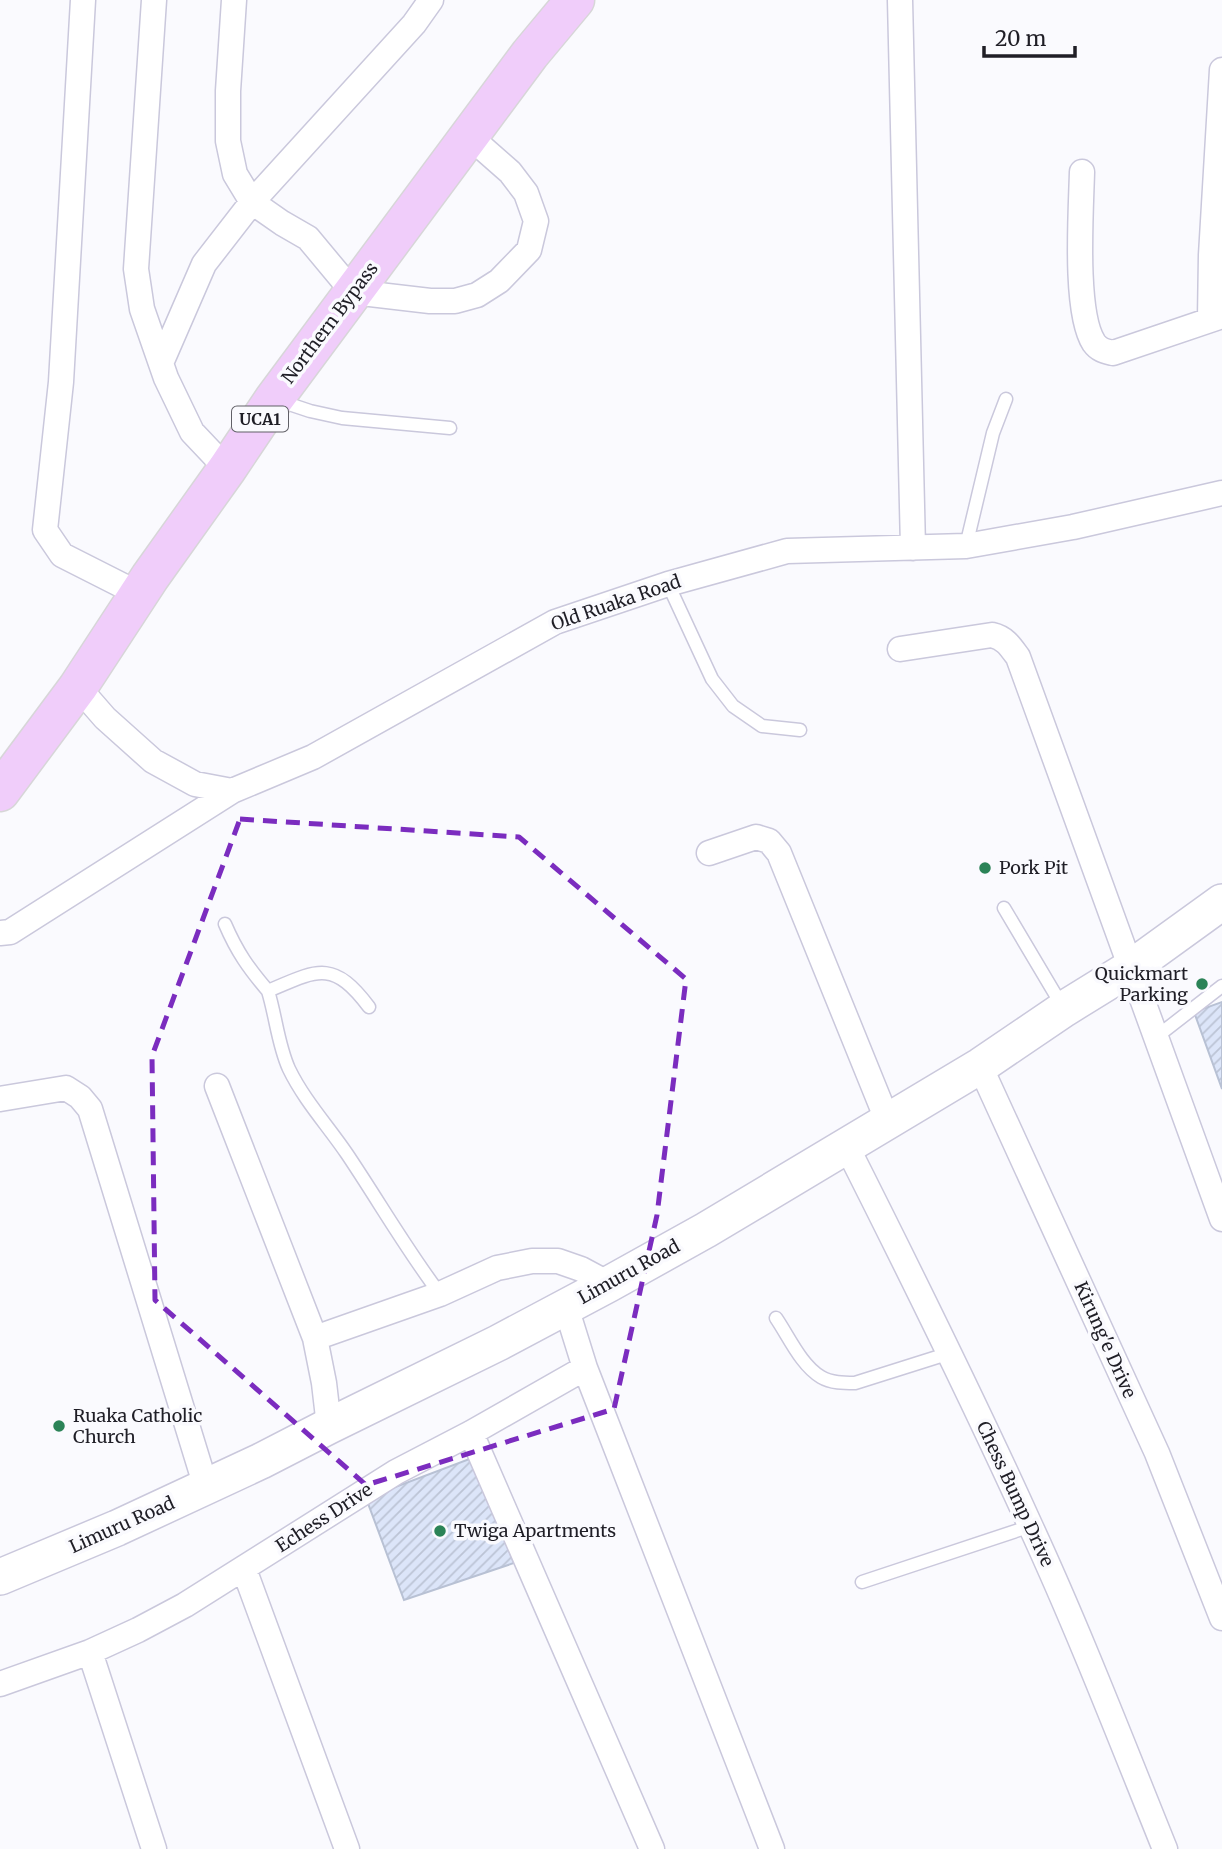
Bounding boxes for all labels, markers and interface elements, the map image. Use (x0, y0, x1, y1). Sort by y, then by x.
scale bar (984, 14, 1075, 58)
text: 20 m (995, 25, 1047, 52)
street label: Northern Bypass (276, 257, 383, 388)
road number: UCA1 (232, 406, 288, 432)
street label: Old Ruaka Road (548, 570, 684, 635)
place label: Pork Pit (999, 856, 1068, 879)
marker: Pork Pit (977, 860, 993, 876)
place label: Quickmart Parking (1095, 962, 1188, 1006)
marker: Quickmart Parking (1194, 976, 1210, 992)
street label: Limuru Road (574, 1234, 684, 1309)
street label: Kirung'e Drive (1069, 1278, 1141, 1402)
place label: Ruaka Catholic Church (73, 1404, 202, 1448)
street label: Chess Bump Drive (972, 1417, 1059, 1570)
marker: Ruaka Catholic Church (51, 1418, 67, 1434)
street label: Echess Drive (271, 1478, 376, 1557)
street label: Limuru Road (66, 1491, 178, 1558)
place label: Twiga Apartments (454, 1519, 616, 1542)
marker: Twiga Apartments (432, 1523, 448, 1539)

